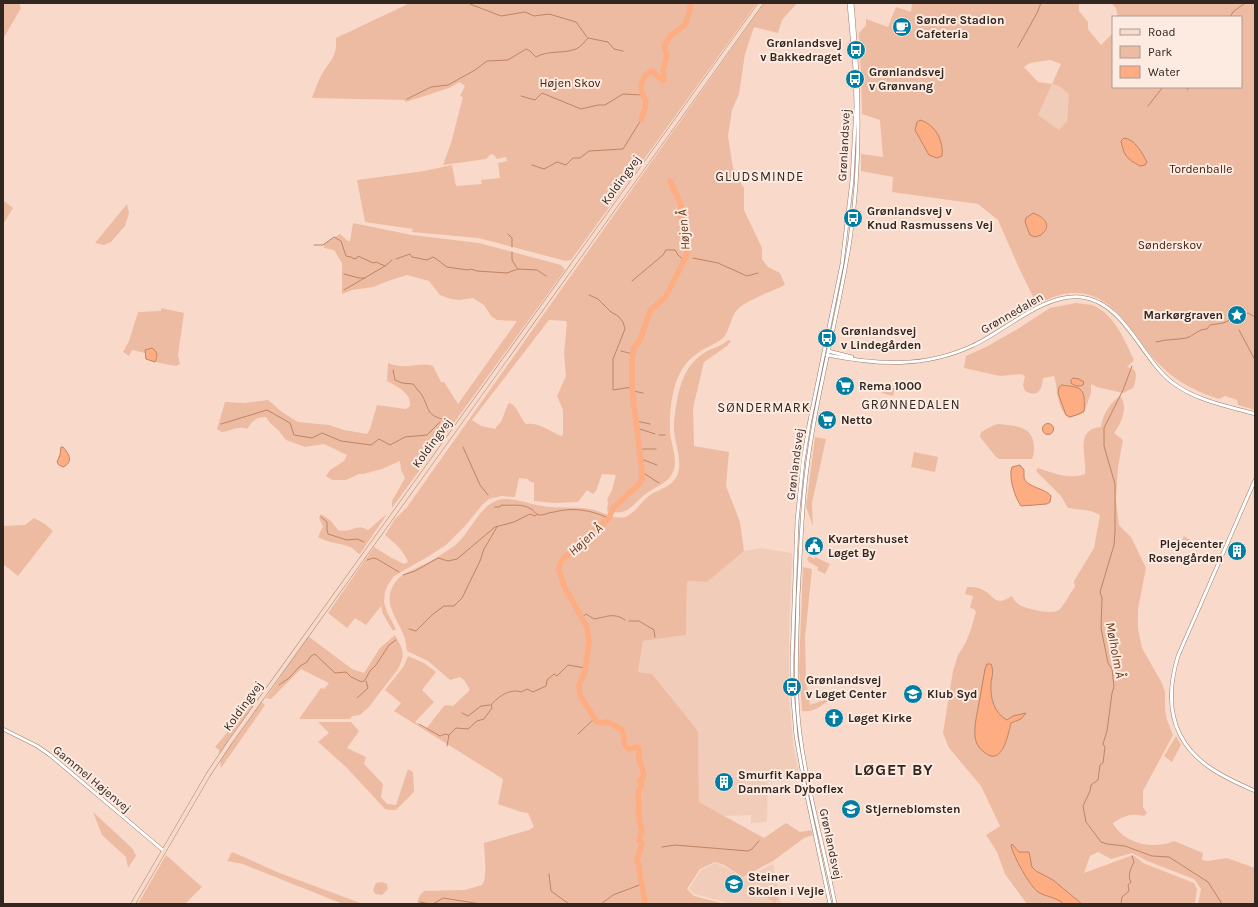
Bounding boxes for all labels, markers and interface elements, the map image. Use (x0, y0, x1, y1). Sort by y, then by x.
place label: Søndre Stadion Cafeteria (916, 13, 1004, 41)
cafe icon: Søndre Stadion Cafeteria (891, 16, 913, 38)
legend (1112, 16, 1242, 88)
text: Road (1148, 25, 1176, 39)
place label: Grønlandsvej v Bakkedraget (760, 36, 842, 64)
bus stop icon: Grønlandsvej v Bakkedraget (845, 39, 867, 61)
text: Park (1148, 45, 1173, 59)
place label: Grønlandsvej v Grønvang (869, 65, 945, 93)
text: Water (1148, 65, 1181, 79)
bus stop icon: Grønlandsvej v Grønvang (844, 68, 866, 90)
park label: Højen Skov (539, 76, 601, 90)
street label: Grønlandsvej (835, 108, 853, 182)
street label: Koldingvej (598, 152, 644, 208)
park label: Tordenballe (1169, 162, 1233, 176)
district label: GLUDSMINDE (716, 169, 804, 184)
place label: Grønlandsvej v Knud Rasmussens Vej (867, 204, 993, 232)
bus stop icon: Grønlandsvej v Knud Rasmussens Vej (842, 207, 864, 229)
water label: Højen Å (673, 209, 693, 251)
park label: Sønderskov (1138, 238, 1202, 252)
street label: Grønnedalen (978, 289, 1046, 337)
place icon: Markørgraven (1226, 304, 1248, 326)
place label: Markørgraven (1143, 308, 1223, 322)
place label: Grønlandsvej v Lindegården (841, 324, 921, 352)
bus stop icon: Grønlandsvej v Lindegården (816, 327, 838, 349)
supermarket icon: Rema 1000 (834, 375, 856, 397)
place label: Rema 1000 (859, 379, 922, 393)
district label: GRØNNEDALEN (861, 397, 961, 412)
district label: SØNDERMARK (717, 400, 811, 415)
supermarket icon: Netto (816, 409, 838, 431)
place label: Netto (841, 413, 872, 427)
street label: Koldingvej (409, 415, 455, 471)
street label: Grønlandsvej (784, 427, 806, 501)
water label: Højen Å (565, 519, 606, 558)
place label: Kvartershuset Løget By (828, 532, 909, 560)
public building icon: Kvartershuset Løget By (803, 535, 825, 557)
place label: Plejecenter Rosengården (1148, 537, 1223, 565)
building icon: Plejecenter Rosengården (1226, 540, 1248, 562)
water label: Mølholm Å (1103, 621, 1129, 680)
place label: Grønlandsvej v Løget Center (806, 673, 887, 701)
bus stop icon: Grønlandsvej v Løget Center (781, 676, 803, 698)
street label: Koldingvej (220, 678, 266, 734)
school or university icon: Klub Syd (902, 683, 924, 705)
place label: Klub Syd (927, 687, 978, 701)
church icon: Løget Kirke (823, 707, 845, 729)
place label: Løget Kirke (848, 711, 912, 725)
street label: Gammel Højenvej (50, 743, 134, 815)
district label: LØGET BY (854, 760, 934, 779)
place label: Smurfit Kappa Danmark Dyboflex (738, 768, 844, 796)
building icon: Smurfit Kappa Danmark Dyboflex (713, 771, 735, 793)
school or university icon: Stjerneblomsten (840, 798, 862, 820)
place label: Stjerneblomsten (865, 802, 960, 816)
street label: Grønlandsvej (817, 807, 845, 881)
place label: Steiner Skolen i Vejle (748, 870, 824, 898)
school or university icon: Steiner Skolen i Vejle (723, 873, 745, 895)

